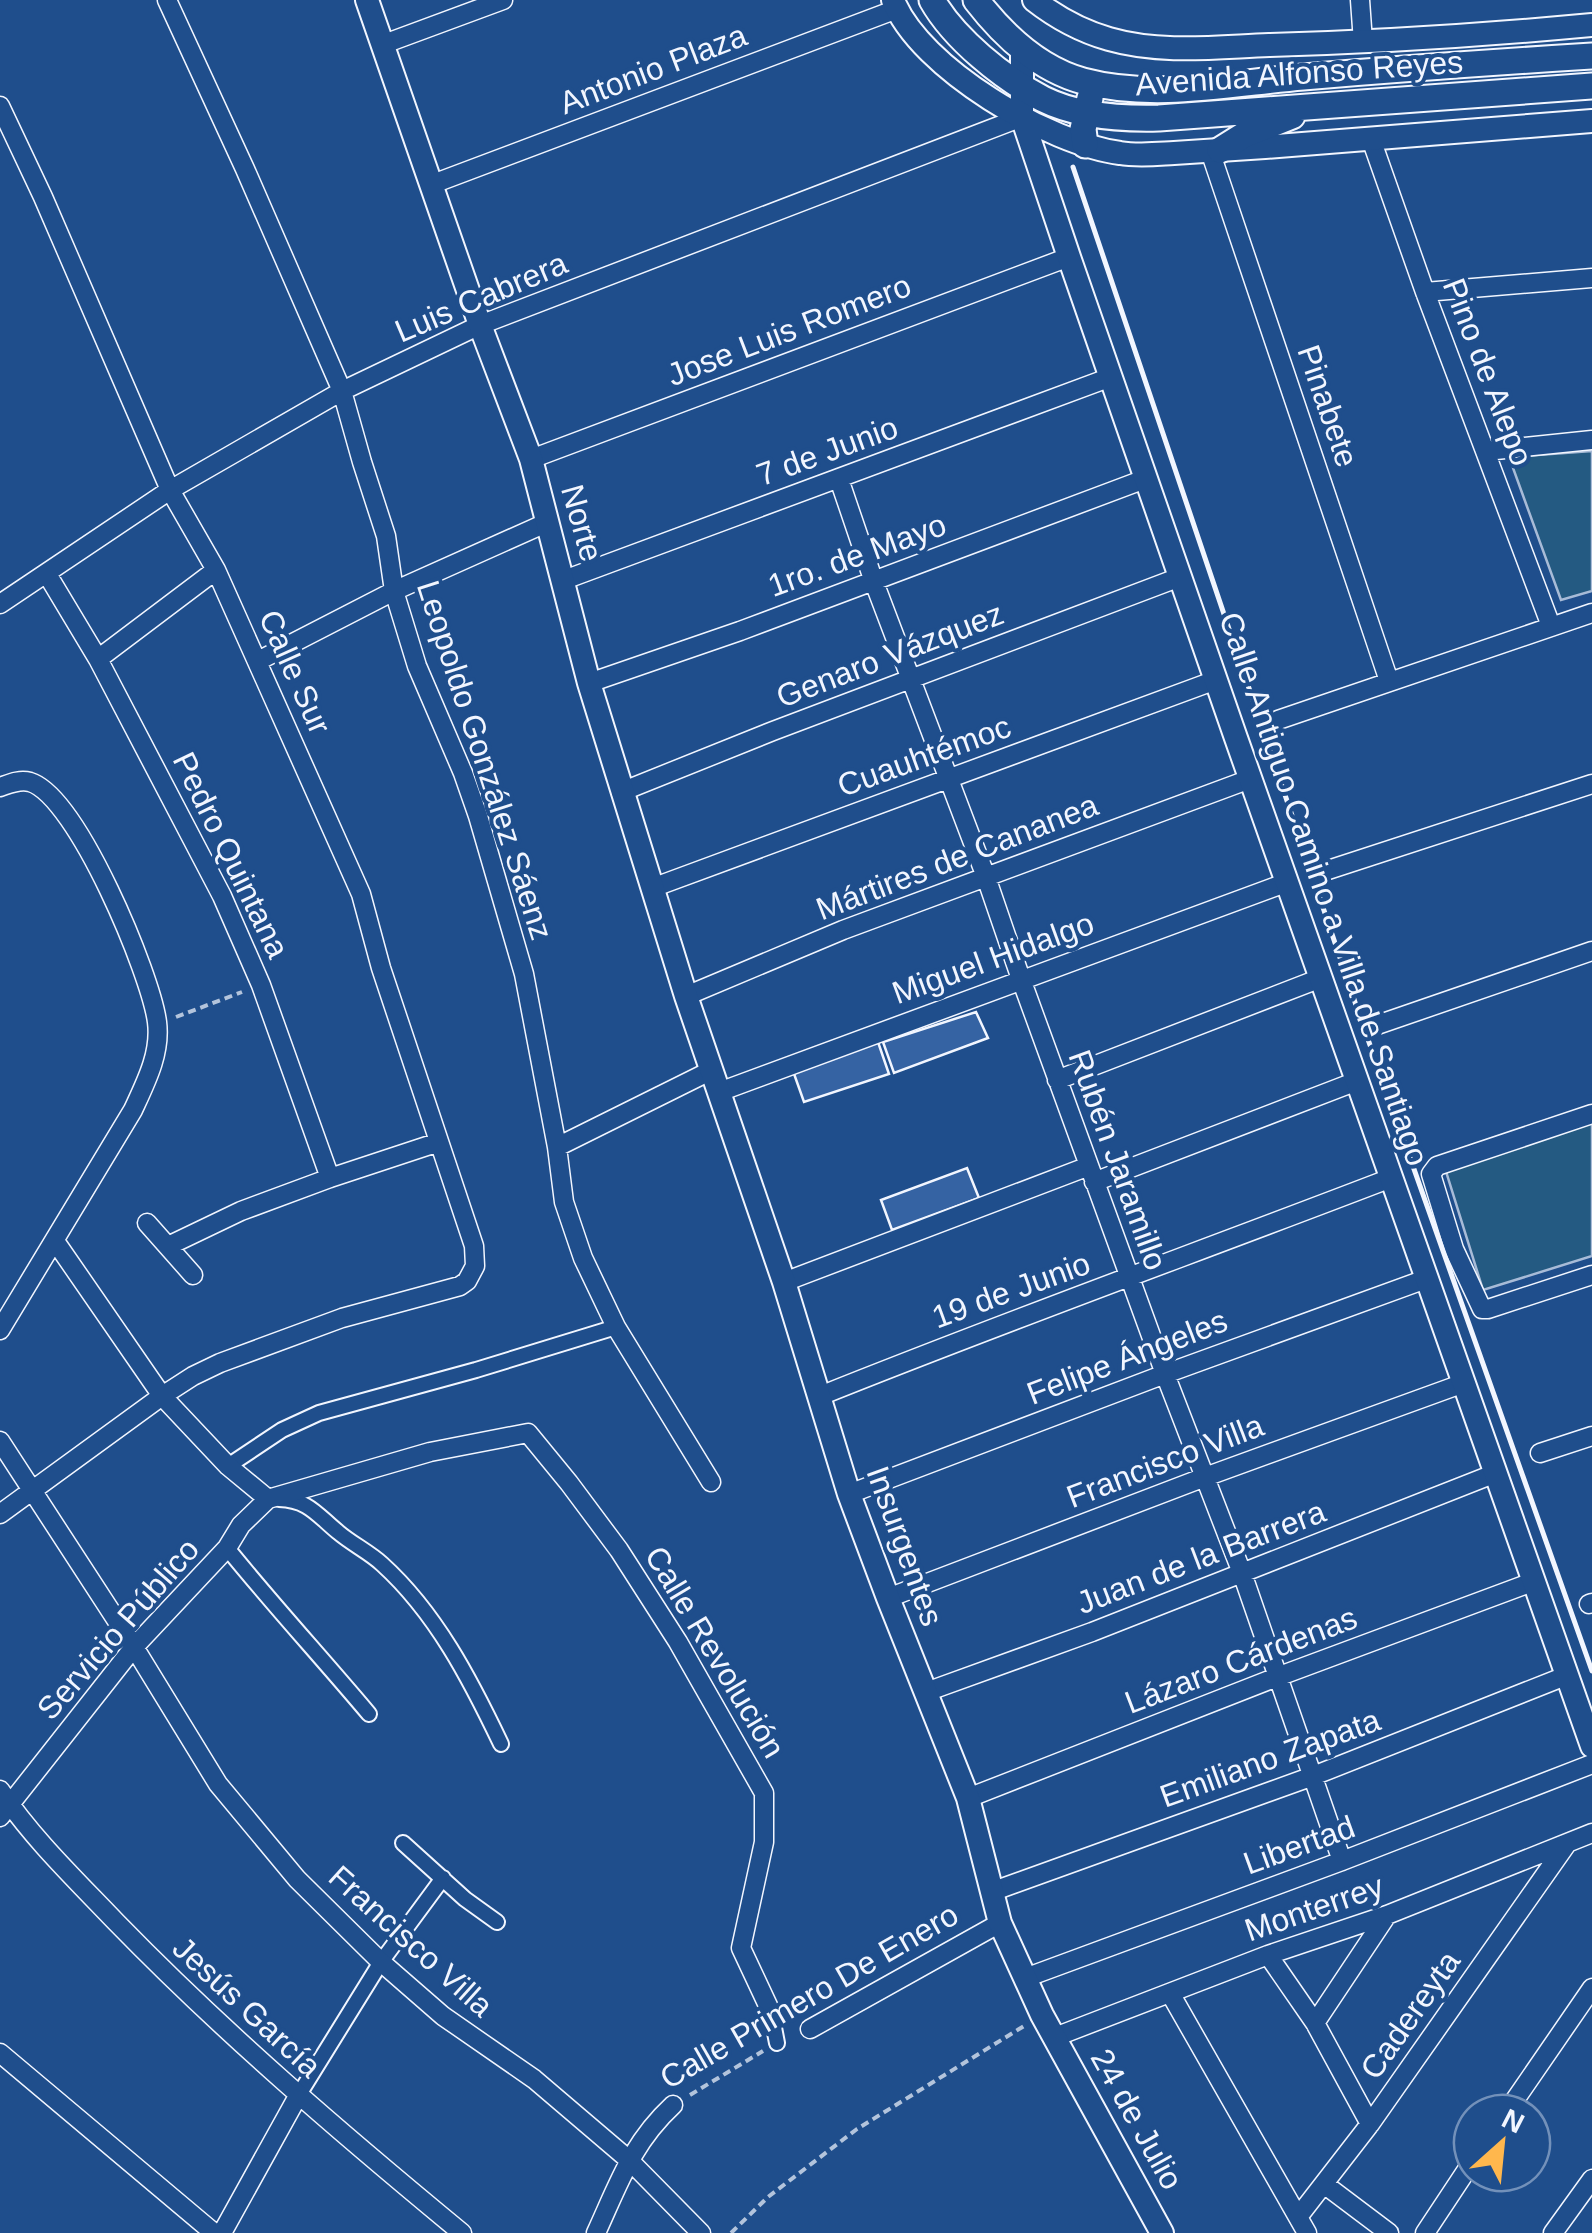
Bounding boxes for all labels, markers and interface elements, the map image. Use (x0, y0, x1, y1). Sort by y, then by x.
street label: Antonio Plaza (554, 17, 752, 121)
street label: Avenida Alfonso Reyes (1134, 44, 1464, 102)
street label: Luis Cabrera (390, 245, 573, 349)
street label: Jose Luis Romero (662, 267, 916, 393)
street label: Pino de Alepo (1436, 273, 1540, 471)
street label: Pinabete (1290, 340, 1366, 472)
street label: 7 de Junio (751, 409, 903, 493)
street label: Norte (554, 480, 610, 566)
street label: 1ro. de Mayo (763, 506, 951, 604)
street label: Leopoldo González Sáenz (410, 576, 560, 944)
street label: Genaro Vázquez (771, 595, 1009, 715)
street label: Calle Sur (252, 605, 338, 740)
street label: Calle Antiguo Camino a Villa de Santiago (1212, 608, 1436, 1170)
street label: Cuauhtémoc (833, 708, 1015, 804)
street label: Pedro Quintana (166, 746, 296, 964)
street label: Mártires de Cananea (811, 787, 1103, 927)
street label: Miguel Hidalgo (887, 905, 1099, 1011)
street label: Rubén Jaramillo (1062, 1045, 1174, 1275)
street label: 19 de Junio (927, 1245, 1095, 1335)
street label: Felipe Ángeles (1022, 1302, 1232, 1412)
street label: Francisco Villa (1062, 1407, 1268, 1515)
street label: Insurgentes (859, 1461, 951, 1631)
street label: Juan de la Barrera (1072, 1493, 1331, 1621)
street label: Servicio Público (30, 1531, 206, 1727)
street label: Calle Revolución (638, 1540, 792, 1764)
street label: Lázaro Cárdenas (1120, 1599, 1362, 1721)
street label: Emiliano Zapata (1155, 1701, 1385, 1814)
street label: Libertad (1239, 1808, 1359, 1882)
street label: Francisco Villa (322, 1858, 500, 2024)
street label: Monterrey (1240, 1868, 1388, 1948)
street label: Calle Primero De Enero (654, 1896, 964, 2096)
street label: Jesús García (166, 1930, 328, 2085)
street label: Cadereyta (1353, 1944, 1467, 2086)
street label: 24 de Julio (1084, 2043, 1190, 2195)
north arrow (1452, 2093, 1552, 2193)
text: N (1497, 2103, 1529, 2140)

